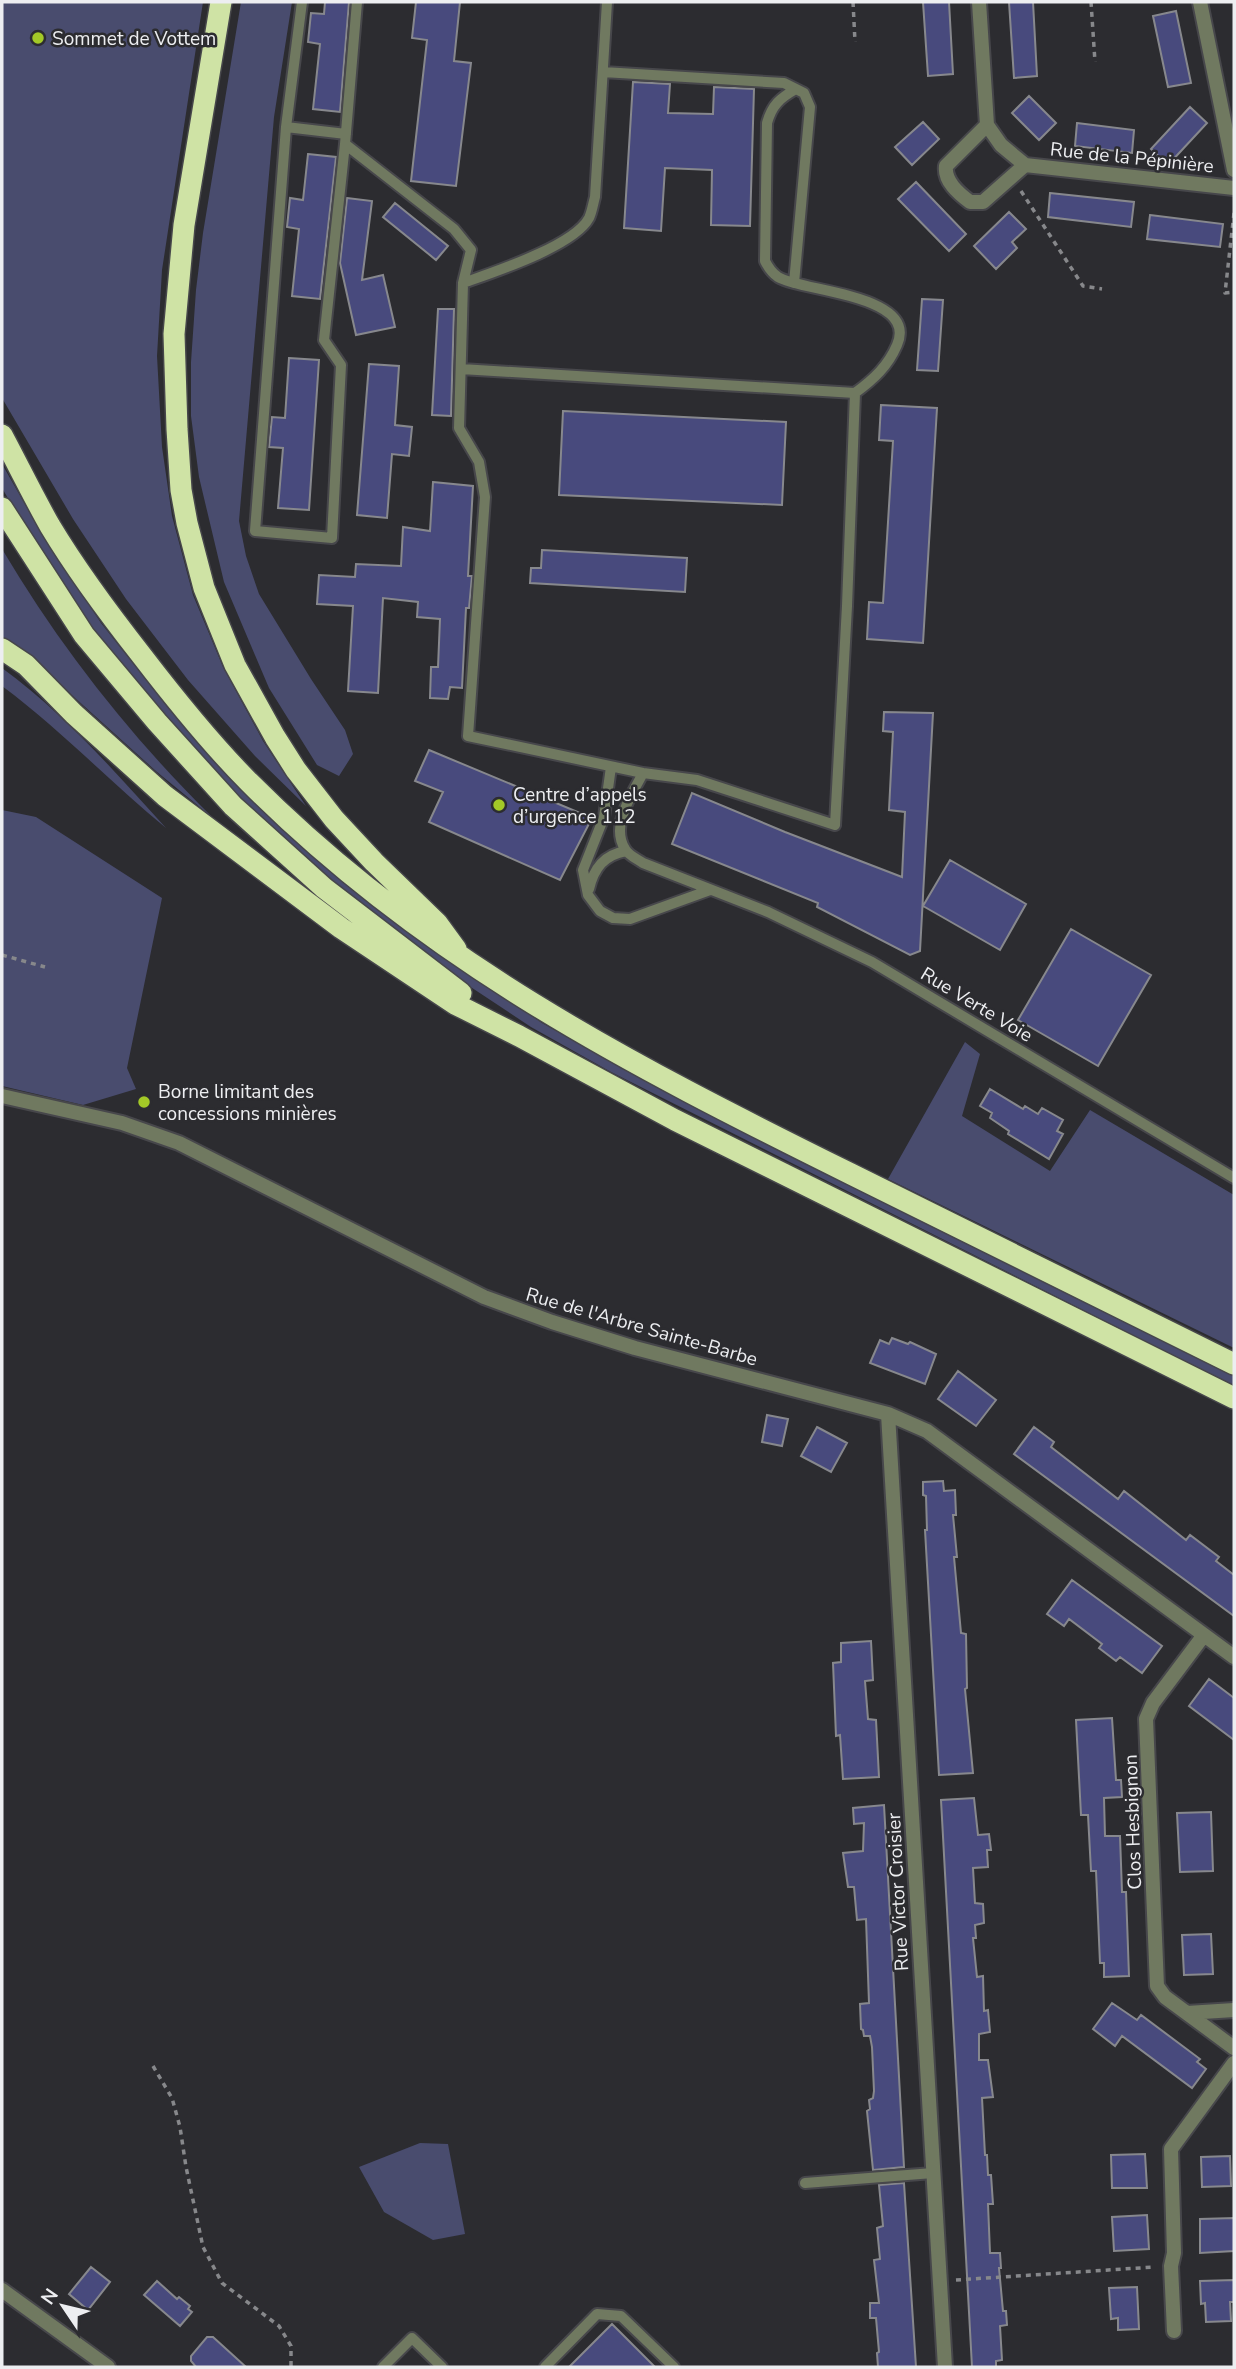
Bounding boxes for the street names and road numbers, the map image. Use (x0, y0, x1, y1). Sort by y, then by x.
street label: Rue de la Pépinière (1049, 136, 1215, 180)
street label: Rue Verte Voie (916, 961, 1037, 1049)
street label: Rue de l'Arbre Sainte-Barbe (523, 1281, 761, 1372)
street label: Clos Hesbignon (1118, 1754, 1148, 1890)
street label: Rue Victor Croisier (881, 1812, 915, 1972)

